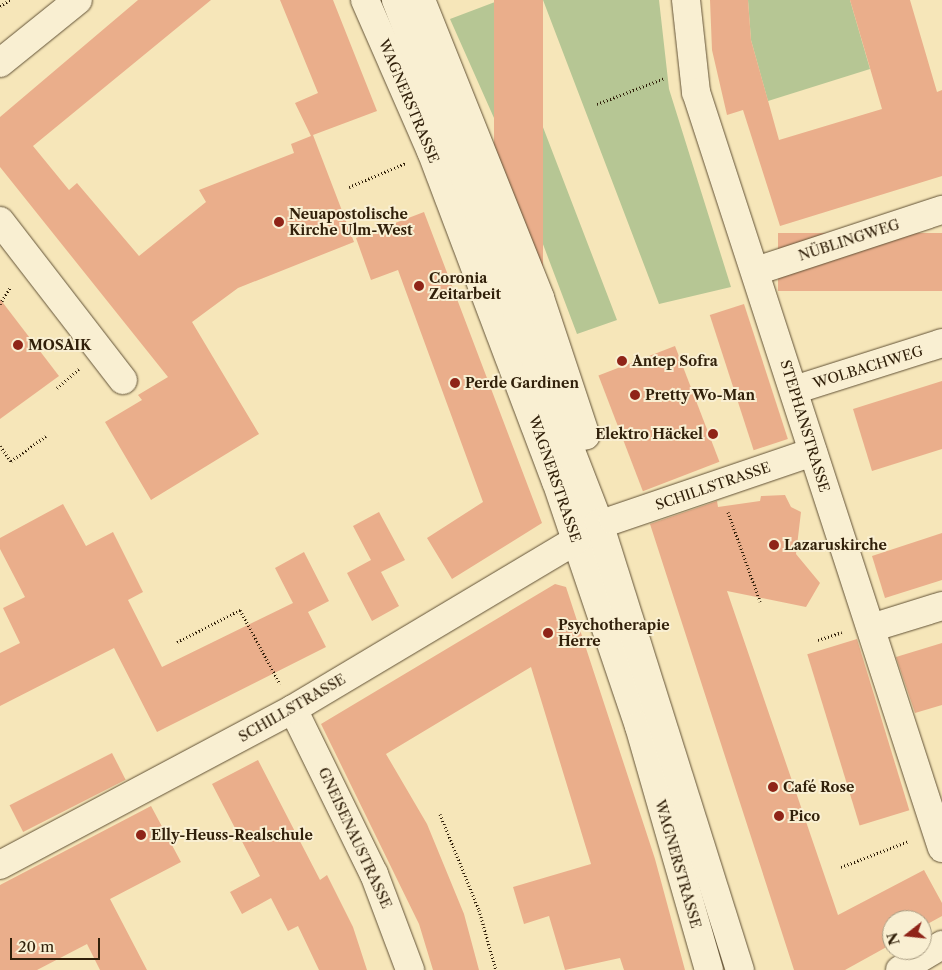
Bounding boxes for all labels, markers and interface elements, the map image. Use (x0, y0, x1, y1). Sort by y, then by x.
street label: WAGNERSTRASSE (375, 37, 443, 165)
place label: Neuapostolische Kirche Ulm-West (289, 206, 413, 238)
marker: Neuapostolische Kirche Ulm-West (273, 216, 285, 228)
street label: NÜBLINGWEG (796, 216, 902, 264)
place label: Coronia Zeitarbeit (429, 270, 501, 302)
marker: Coronia Zeitarbeit (413, 280, 425, 292)
place label: MOSAIK (28, 337, 91, 353)
marker: MOSAIK (12, 339, 24, 351)
street label: WOLBACHWEG (811, 342, 925, 392)
place label: Antep Sofra (632, 353, 718, 369)
marker: Antep Sofra (616, 355, 628, 367)
street label: STEPHANSTRASSE (777, 358, 833, 494)
place label: Perde Gardinen (465, 375, 579, 391)
marker: Perde Gardinen (449, 377, 461, 389)
place label: Pretty Wo-Man (645, 387, 756, 403)
marker: Pretty Wo-Man (629, 389, 641, 401)
street label: WAGNERSTRASSE (525, 413, 585, 545)
place label: Elektro Häckel (595, 426, 703, 442)
marker: Elektro Häckel (707, 428, 719, 440)
street label: SCHILLSTRASSE (653, 458, 773, 514)
place label: Lazaruskirche (784, 537, 887, 553)
marker: Lazaruskirche (768, 539, 780, 551)
place label: Psychotherapie Herre (558, 617, 670, 650)
marker: Psychotherapie Herre (542, 627, 554, 639)
street label: SCHILLSTRASSE (236, 671, 348, 745)
street label: GNEISENAUSTRASSE (315, 765, 395, 911)
place label: Café Rose (783, 779, 854, 795)
marker: Café Rose (767, 781, 779, 793)
street label: WAGNERSTRASSE (652, 798, 704, 930)
place label: Pico (789, 808, 820, 824)
marker: Pico (773, 810, 785, 822)
place label: Elly-Heuss-Realschule (151, 827, 313, 843)
marker: Elly-Heuss-Realschule (135, 829, 147, 841)
north arrow (882, 910, 932, 960)
scale bar (12, 928, 102, 960)
text: N (883, 931, 904, 947)
text: 20 m (18, 937, 54, 956)

